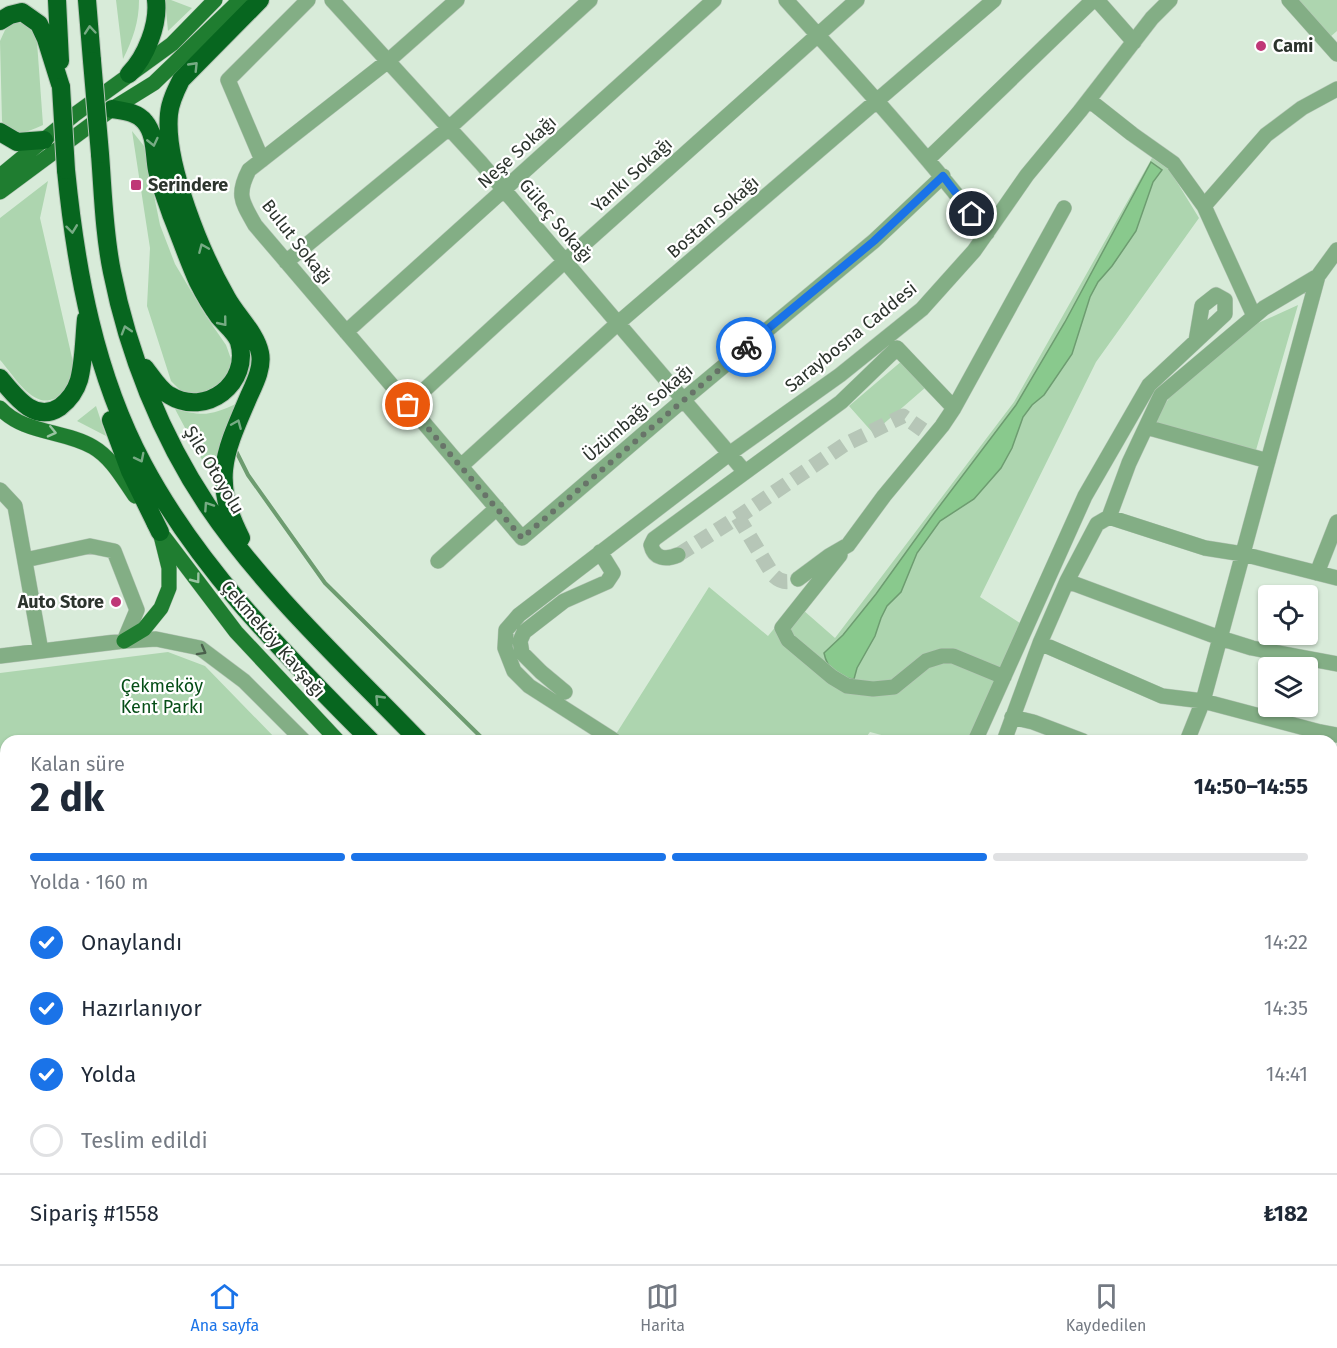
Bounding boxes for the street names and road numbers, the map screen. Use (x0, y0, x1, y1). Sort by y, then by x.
street label: Neşe Sokağı (473, 111, 561, 193)
street label: Yankı Sokağı (587, 133, 677, 217)
street label: Bostan Sokağı (663, 171, 763, 263)
street label: Güleç Sokağı (514, 174, 598, 268)
street label: Bulut Sokağı (257, 195, 337, 289)
street label: Saraybosna Caddesi (781, 277, 921, 397)
street label: Üzümbağı Sokağı (579, 359, 697, 467)
street label: Şile Otoyolu (179, 422, 249, 518)
street label: Çekmeköy Kavşağı (216, 576, 330, 702)

